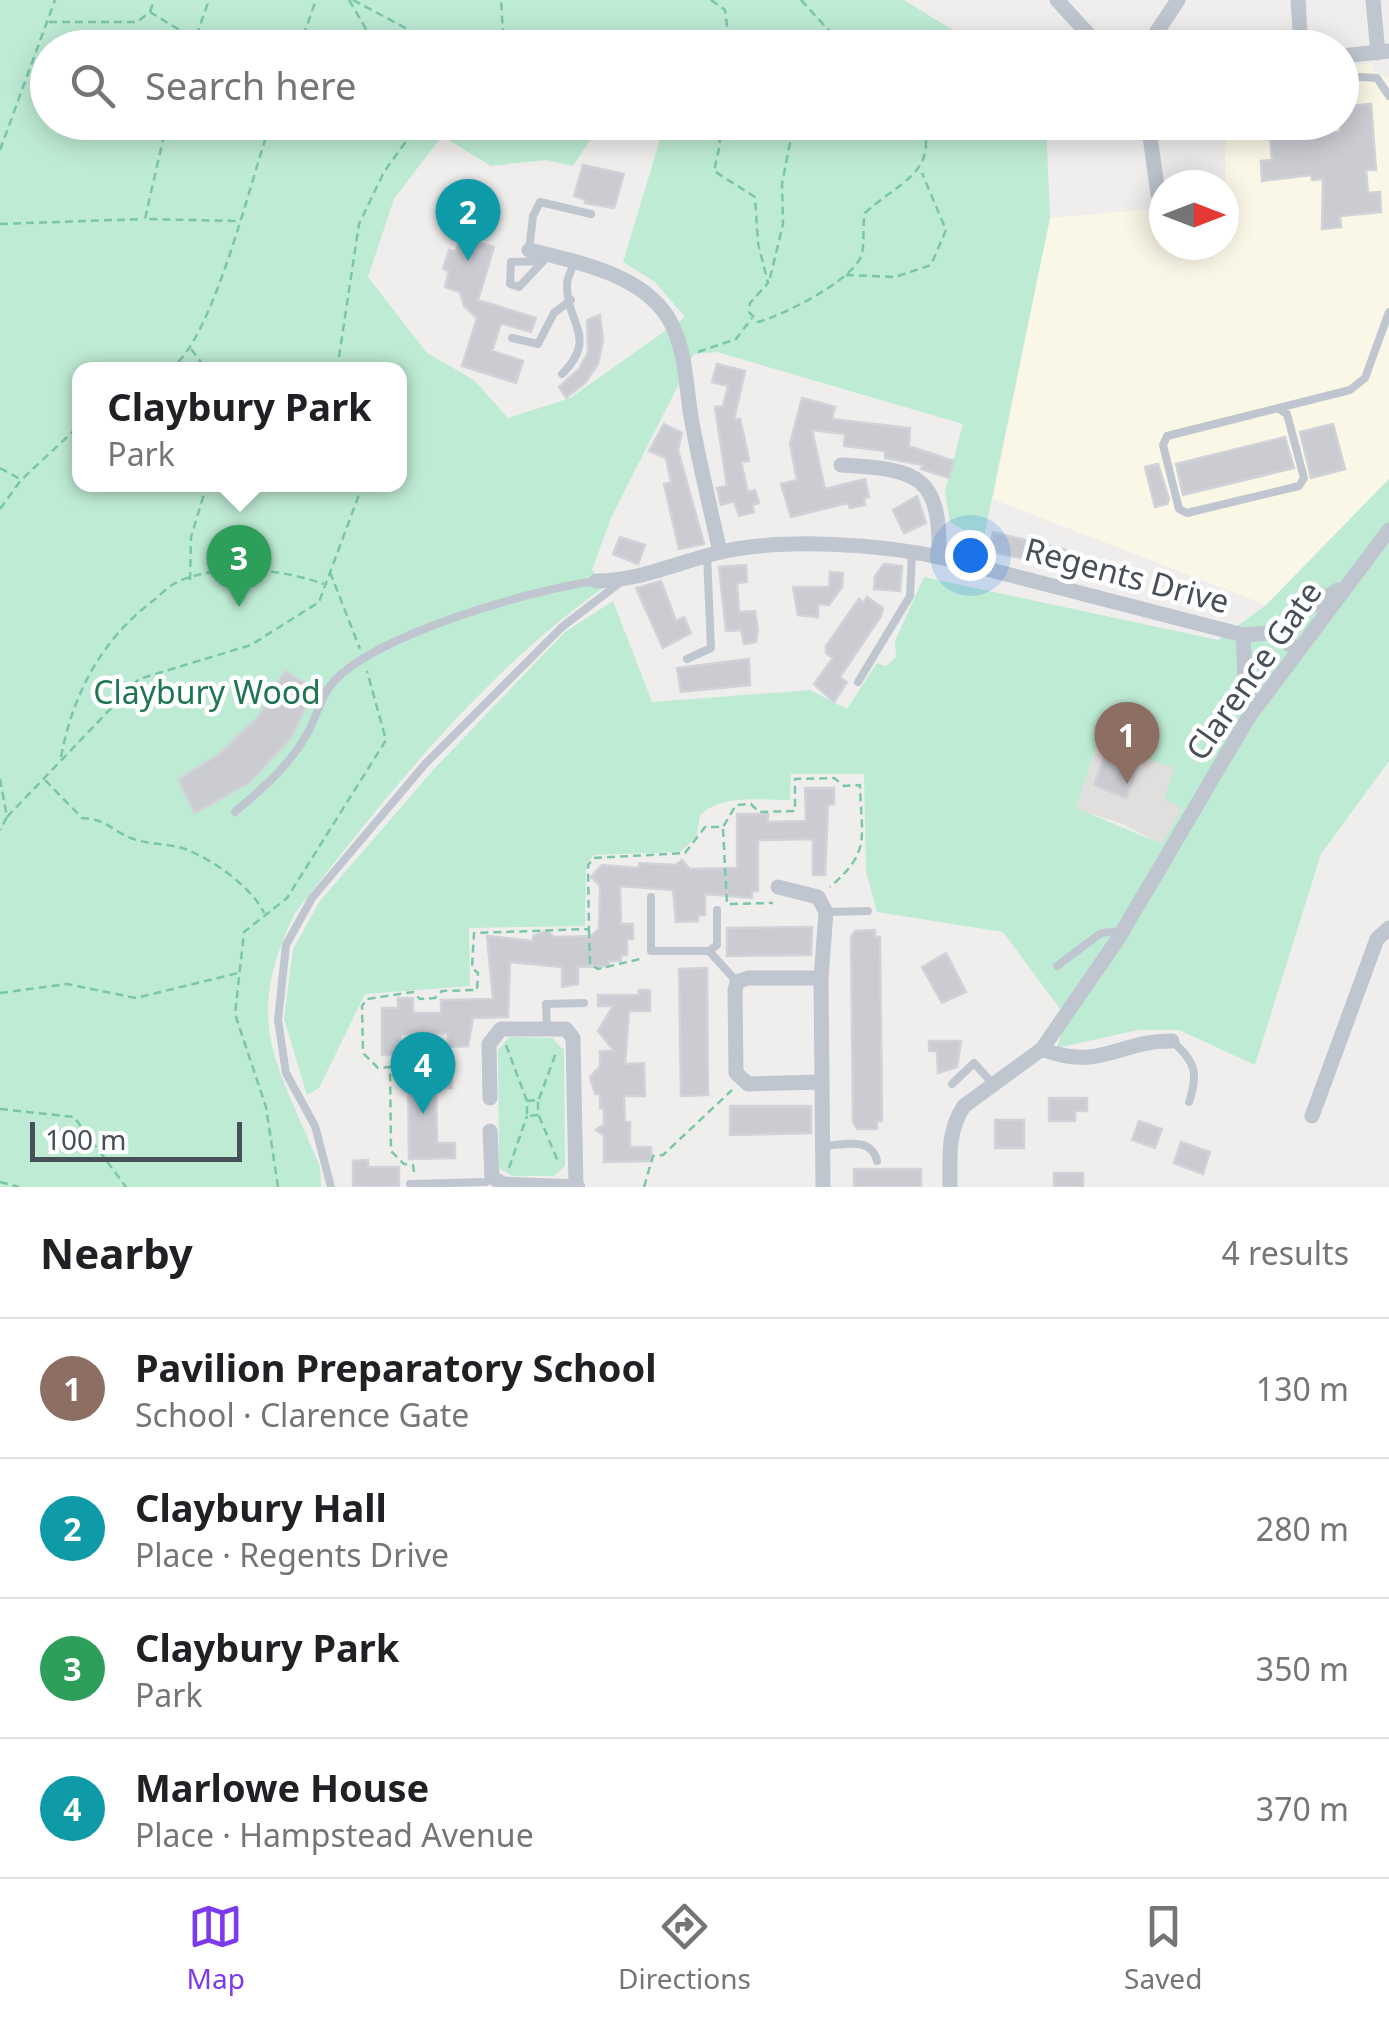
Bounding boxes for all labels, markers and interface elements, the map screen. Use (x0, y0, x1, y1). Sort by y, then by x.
search box (30, 30, 1359, 140)
icon: search (65, 58, 120, 113)
text: Search here (145, 59, 356, 111)
north arrow (1149, 170, 1239, 260)
pin: 2 (436, 178, 500, 261)
popup (72, 362, 407, 492)
text: Claybury Park (107, 380, 372, 432)
text: Park (107, 432, 175, 475)
pin: 3 (206, 524, 272, 607)
street label: Regents Drive (1020, 527, 1234, 622)
your location (945, 530, 996, 581)
street label: Clarence Gate (1175, 572, 1330, 768)
park label: Claybury Wood (93, 670, 321, 713)
pin: 1 (1094, 702, 1160, 784)
pin: 4 (390, 1032, 456, 1114)
scale bar (30, 1117, 242, 1162)
text: 100 m (45, 1120, 127, 1158)
text: Nearby (40, 1224, 193, 1281)
text: 4 results (1222, 1231, 1349, 1274)
text: Pavilion Preparatory School (135, 1341, 657, 1393)
text: 1 (63, 1367, 82, 1410)
text: 130 m (1256, 1367, 1349, 1410)
text: School · Clarence Gate (135, 1393, 469, 1436)
text: Claybury Hall (135, 1481, 387, 1533)
text: 2 (63, 1507, 82, 1550)
text: 280 m (1256, 1507, 1349, 1550)
text: Place · Regents Drive (135, 1533, 449, 1576)
text: Claybury Park (135, 1621, 399, 1673)
text: 3 (63, 1647, 82, 1690)
text: 350 m (1256, 1647, 1349, 1690)
text: Park (135, 1673, 203, 1716)
text: Marlowe House (135, 1761, 429, 1813)
text: 4 (63, 1787, 82, 1830)
text: 370 m (1256, 1787, 1349, 1830)
text: Place · Hampstead Avenue (135, 1813, 534, 1856)
tab: Map (187, 1899, 245, 1997)
tab: Directions (618, 1899, 751, 1997)
tab: Saved (1124, 1899, 1202, 1997)

